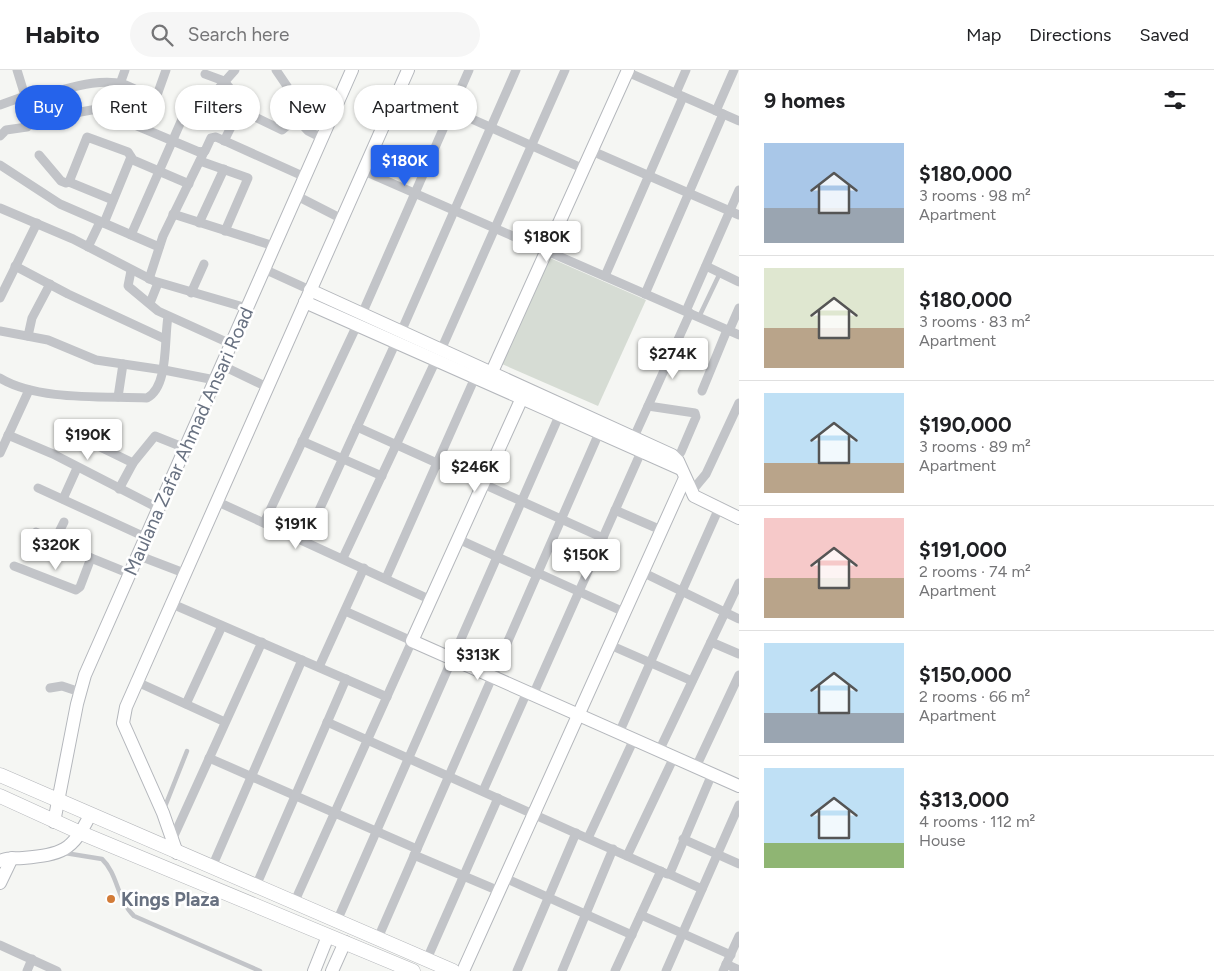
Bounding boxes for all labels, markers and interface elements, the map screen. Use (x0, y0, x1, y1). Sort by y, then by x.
search box (130, 12, 480, 57)
text: Habito (25, 20, 100, 49)
icon: search (148, 21, 176, 49)
text: Search here (188, 23, 289, 46)
text: Map (966, 24, 1001, 46)
text: Directions (1029, 24, 1111, 46)
text: Saved (1139, 24, 1189, 46)
chip: Buy (15, 85, 82, 130)
chip: Rent (92, 85, 165, 130)
chip: Filters (175, 85, 260, 130)
chip: New (270, 85, 344, 130)
chip: Apartment (354, 85, 477, 130)
icon: filters (1161, 86, 1189, 114)
text: 9 homes (764, 88, 845, 113)
pin: $180K (370, 144, 440, 187)
text: $180K (382, 151, 428, 170)
text: $180,000 (919, 161, 1012, 186)
icon: home (804, 163, 864, 223)
text: 3 rooms · 98 m² (919, 186, 1031, 205)
text: Apartment (919, 205, 996, 224)
pin: $180K (512, 220, 582, 263)
text: $180K (524, 227, 570, 246)
text: $180,000 (919, 287, 1012, 312)
icon: home (804, 288, 864, 348)
street label: Maulana Zafar Ahmad Ansari Road (119, 303, 258, 579)
text: 3 rooms · 83 m² (919, 312, 1031, 331)
text: Apartment (919, 331, 996, 350)
pin: $274K (638, 338, 708, 380)
text: $274K (649, 344, 697, 363)
text: $190,000 (919, 412, 1012, 437)
icon: home (804, 413, 864, 473)
pin: $190K (53, 418, 123, 461)
text: $190K (65, 425, 111, 444)
text: 3 rooms · 89 m² (919, 437, 1031, 456)
pin: $246K (440, 450, 510, 493)
text: Apartment (919, 456, 996, 475)
text: $246K (451, 457, 499, 476)
pin: $191K (261, 508, 331, 550)
text: $191K (275, 514, 317, 533)
pin: $320K (21, 528, 91, 571)
text: $320K (32, 535, 80, 554)
text: $191,000 (919, 537, 1007, 562)
pin: $150K (551, 538, 621, 581)
icon: home (804, 538, 864, 598)
text: $150K (563, 545, 609, 564)
text: 2 rooms · 74 m² (919, 562, 1031, 581)
text: Apartment (919, 581, 996, 600)
pin: $313K (443, 638, 513, 681)
text: $313K (456, 645, 500, 664)
text: $150,000 (919, 662, 1012, 687)
icon: home (804, 663, 864, 723)
text: 2 rooms · 66 m² (919, 687, 1030, 706)
text: Apartment (919, 706, 996, 725)
text: $313,000 (919, 787, 1009, 812)
icon: home (804, 788, 864, 848)
text: 4 rooms · 112 m² (919, 812, 1035, 831)
text: House (919, 831, 965, 850)
place label: Kings Plaza (121, 888, 220, 911)
marker: Kings Plaza (105, 893, 117, 905)

